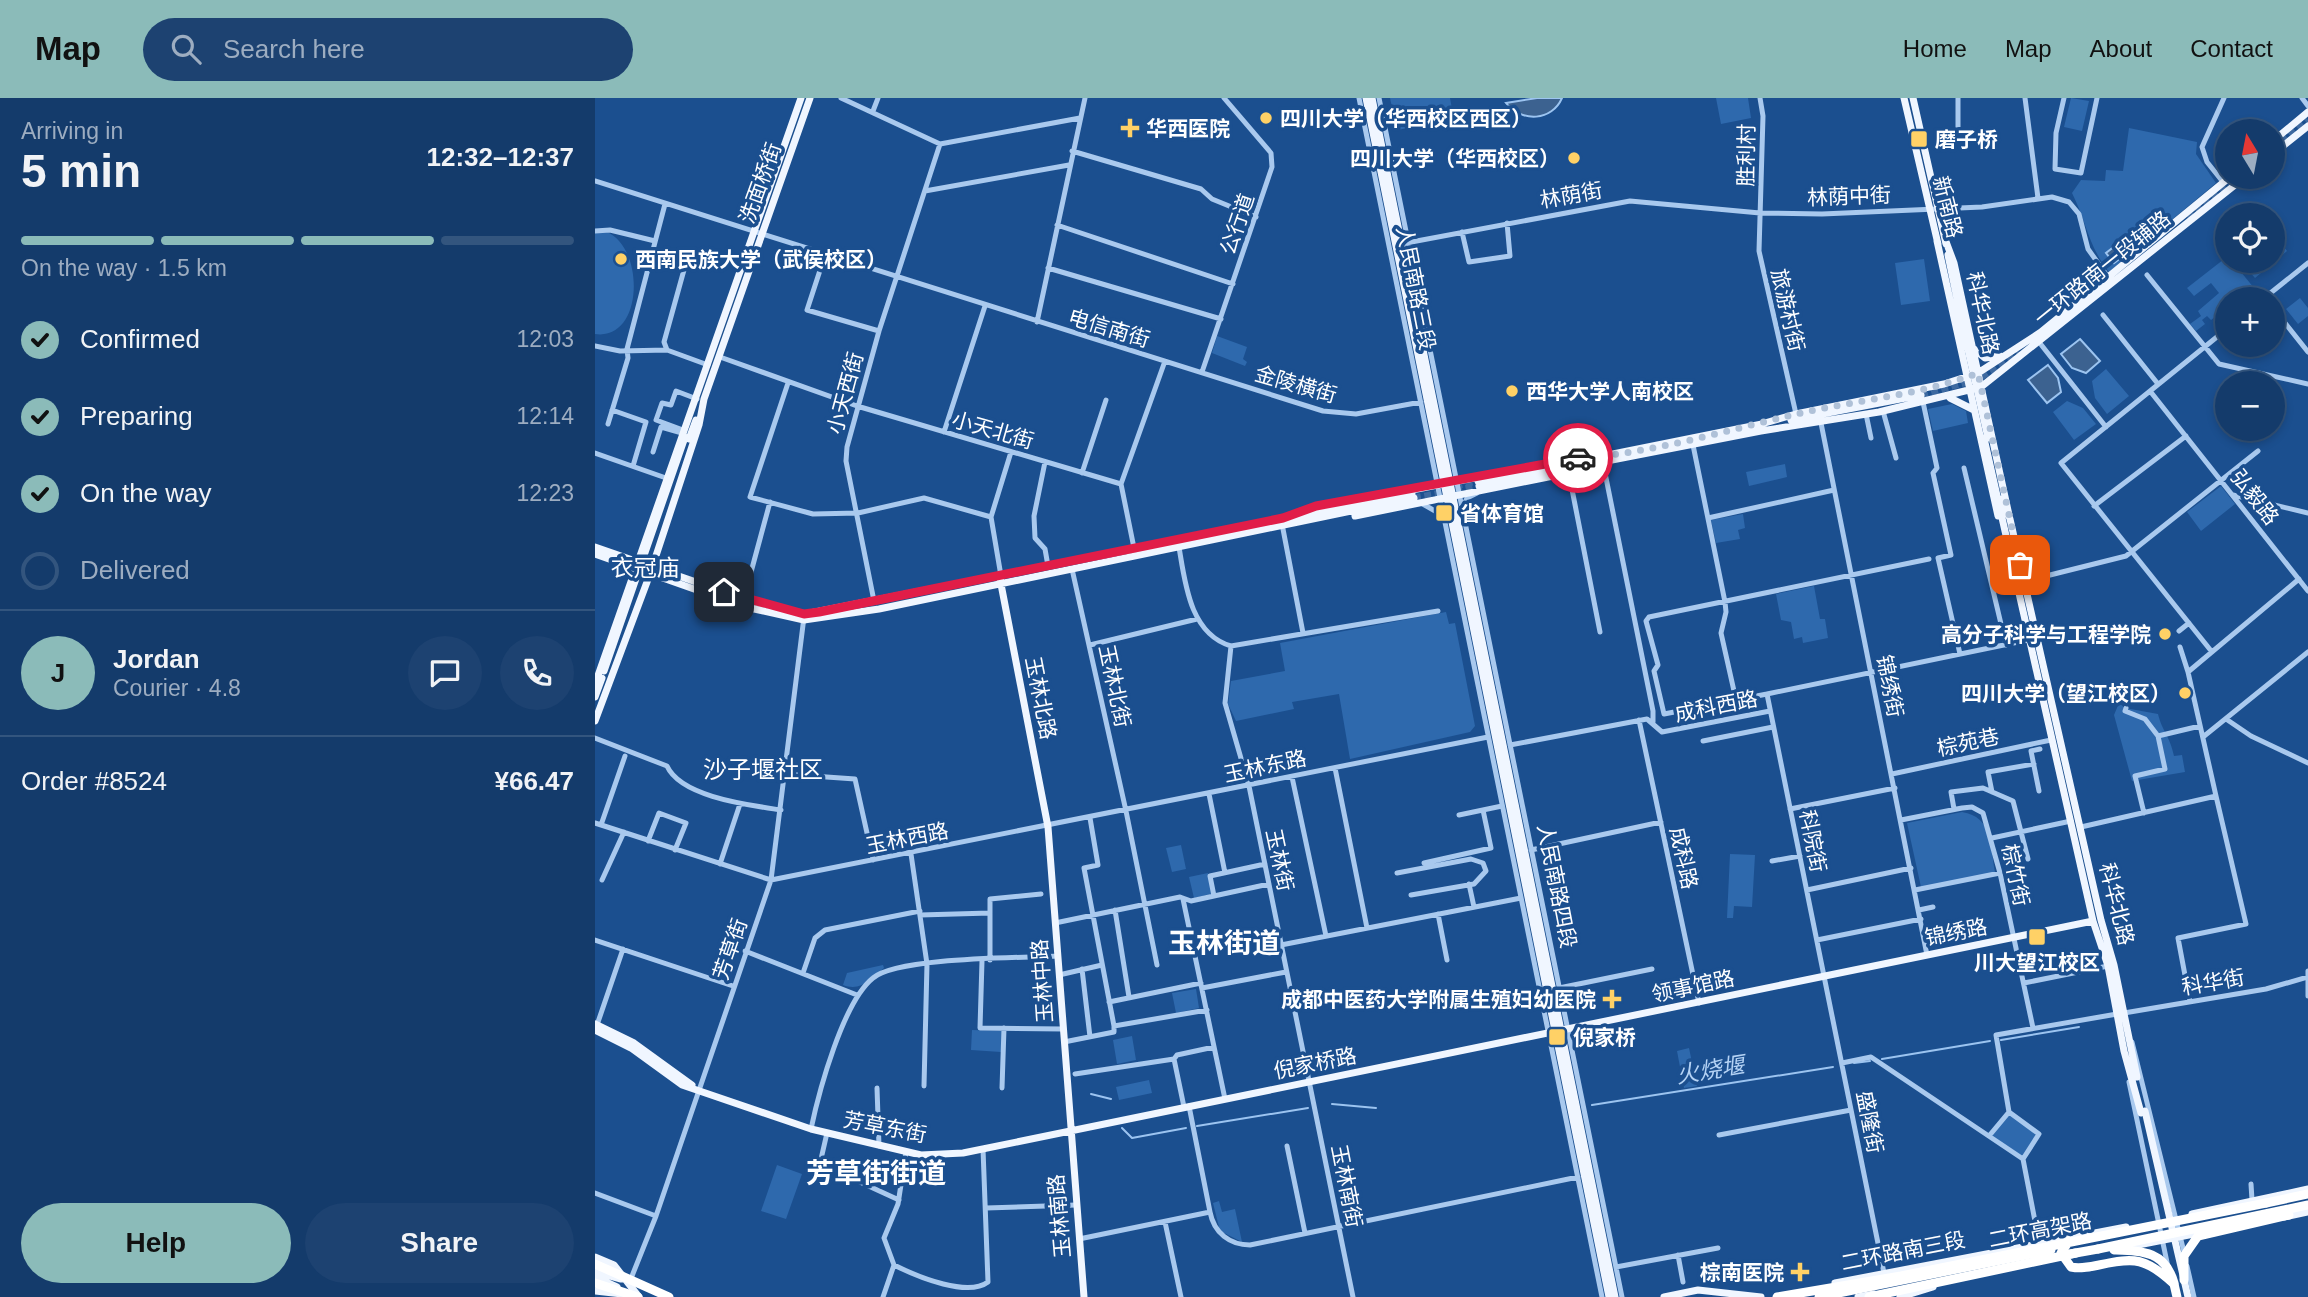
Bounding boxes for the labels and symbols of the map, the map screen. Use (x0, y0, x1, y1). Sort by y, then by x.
place label: 四川大学（华西校区西区） (1280, 107, 1532, 130)
marker: 四川大学（华西校区西区） (1258, 110, 1274, 126)
place label: 华西医院 (1146, 117, 1230, 140)
marker: 华西医院 (1120, 118, 1140, 138)
north arrow (2215, 119, 2285, 189)
street label: 胜利村 (1734, 123, 1758, 187)
place label: 磨子桥 (1935, 128, 1998, 151)
marker: 磨子桥 (1909, 129, 1929, 149)
street label: 洗面桥街 (735, 140, 785, 226)
place label: 四川大学（华西校区） (1350, 147, 1560, 170)
marker: 四川大学（华西校区） (1566, 150, 1582, 166)
street label: 新南路 (1929, 174, 1967, 240)
street label: 林荫街 (1538, 178, 1604, 212)
street label: 林荫中街 (1807, 183, 1891, 209)
street label: 公行道 (1216, 190, 1258, 258)
street label: 一环路南一段辅路 (2029, 206, 2175, 330)
street label: 人民南路三段 (1393, 224, 1439, 352)
place label: 西南民族大学（武侯校区） (635, 248, 887, 271)
marker: 西南民族大学（武侯校区） (613, 251, 629, 267)
street label: 旅游村街 (1767, 266, 1809, 354)
street label: 科华北路 (1963, 270, 2003, 356)
street label: 电信南街 (1065, 305, 1153, 351)
street label: 小天西街 (823, 349, 867, 437)
street label: 金陵横街 (1252, 361, 1340, 407)
place label: 西华大学人南校区 (1526, 380, 1694, 403)
marker: 西华大学人南校区 (1504, 383, 1520, 399)
street label: 小天北街 (949, 407, 1037, 453)
courier (1543, 423, 1613, 493)
street label: 弘毅路 (2227, 465, 2283, 529)
place label: 省体育馆 (1460, 502, 1544, 525)
marker: 省体育馆 (1434, 503, 1454, 523)
pin (1990, 535, 2050, 595)
district label: 衣冠庙 (611, 555, 680, 581)
pin (694, 562, 754, 622)
place label: 高分子科学与工程学院 (1941, 623, 2151, 646)
marker: 高分子科学与工程学院 (2157, 626, 2173, 642)
street label: 玉林北街 (1095, 643, 1135, 729)
street label: 锦绣街 (1873, 653, 1907, 719)
street label: 玉林北路 (1022, 655, 1060, 741)
place label: 四川大学（望江校区） (1961, 682, 2171, 705)
marker: 四川大学（望江校区） (2177, 685, 2193, 701)
street label: 成科西路 (1673, 687, 1759, 725)
street label: 棕苑巷 (1935, 724, 2001, 760)
street label: 玉林东路 (1222, 746, 1308, 786)
district label: 沙子堰社区 (703, 756, 823, 783)
street label: 科院街 (1796, 808, 1830, 874)
street label: 玉林西路 (864, 819, 950, 857)
street label: 人民南路四段 (1534, 822, 1580, 950)
street label: 成科路 (1666, 825, 1702, 891)
street label: 玉林街 (1262, 827, 1298, 893)
street label: 棕竹街 (1998, 842, 2034, 908)
street label: 科华北路 (2096, 860, 2138, 948)
street label: 芳草街 (709, 915, 751, 983)
street label: 锦绣路 (1923, 915, 1989, 949)
marker: 川大望江校区 (2027, 927, 2047, 947)
district label: 玉林街道 (1168, 928, 1280, 959)
street label: 玉林中路 (1028, 938, 1056, 1024)
place label: 川大望江校区 (1974, 951, 2100, 974)
street label: 科华街 (2180, 965, 2246, 999)
street label: 领事馆路 (1650, 966, 1736, 1006)
place label: 成都中医药大学附属生殖妇幼医院 (1281, 988, 1596, 1011)
marker: 成都中医药大学附属生殖妇幼医院 (1602, 989, 1622, 1009)
place label: 倪家桥 (1573, 1026, 1636, 1049)
marker: 倪家桥 (1547, 1027, 1567, 1047)
street label: 倪家桥路 (1272, 1044, 1358, 1082)
water label: 火烧堰 (1674, 1051, 1750, 1088)
street label: 盛隆街 (1853, 1089, 1887, 1155)
street label: 芳草东街 (842, 1108, 928, 1146)
street label: 玉林南街 (1328, 1143, 1366, 1229)
district label: 芳草街街道 (806, 1158, 946, 1189)
street label: 玉林南路 (1044, 1173, 1074, 1259)
street label: 二环高架路 (1986, 1209, 2094, 1251)
street label: 二环路南三段 (1839, 1228, 1967, 1274)
place label: 棕南医院 (1700, 1261, 1784, 1284)
marker: 棕南医院 (1790, 1262, 1810, 1282)

